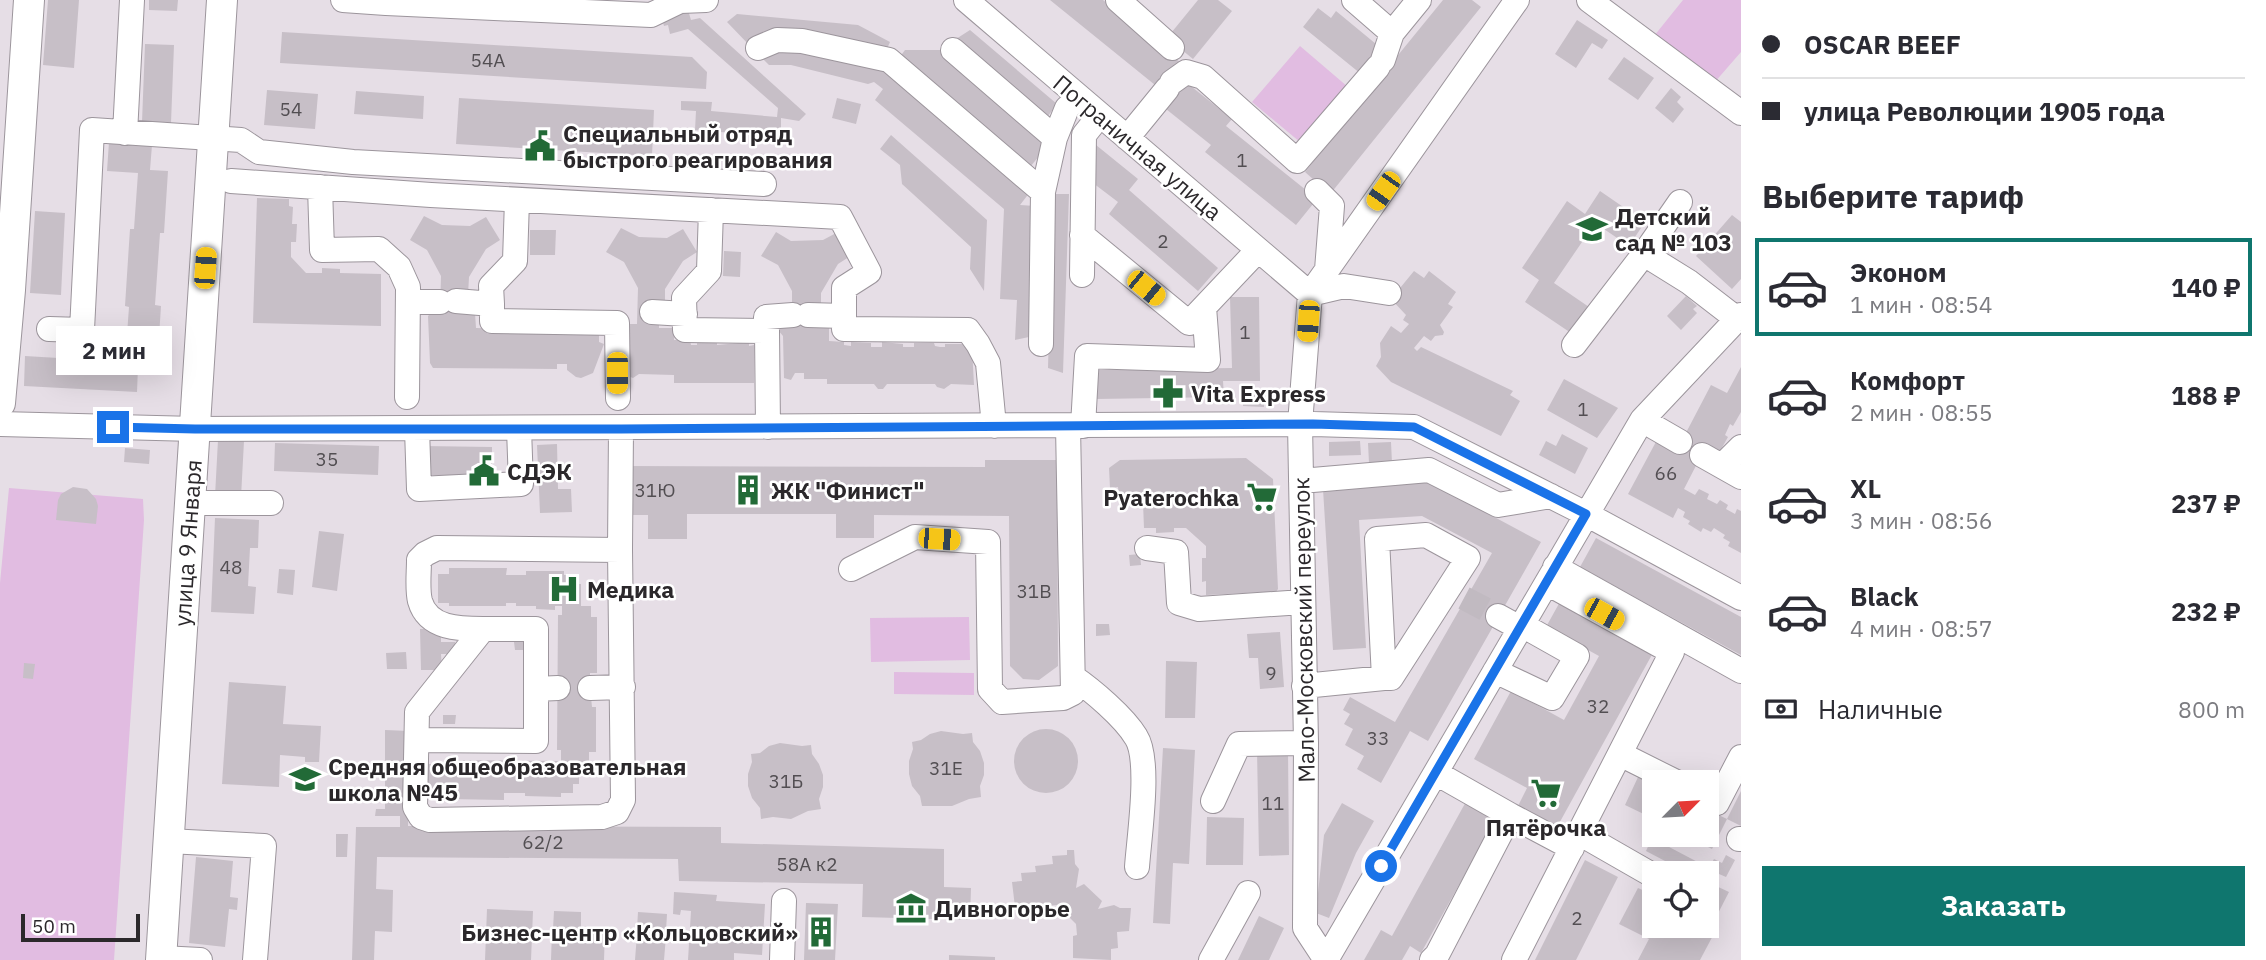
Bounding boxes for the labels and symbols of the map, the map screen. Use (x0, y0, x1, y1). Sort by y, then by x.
house number: 54А (471, 48, 505, 72)
street label: Пограничная улица (1047, 68, 1229, 226)
house number: 54 (280, 97, 302, 121)
place label: Специальный отряд быстрого реагирования (563, 118, 833, 174)
public building icon: Специальный отряд быстрого реагирования (523, 129, 557, 163)
house number: 1 (1236, 148, 1248, 172)
car (1363, 168, 1404, 214)
place label: Детский сад № 103 (1615, 201, 1732, 257)
school or university icon: Детский сад № 103 (1575, 212, 1609, 246)
house number: 2 (1157, 229, 1169, 253)
car (194, 246, 217, 290)
car (1124, 267, 1169, 309)
car (1297, 299, 1320, 343)
house number: 1 (1239, 320, 1251, 344)
callout: 2 мин (55, 326, 171, 374)
car (607, 352, 628, 394)
pharmacy icon: Vita Express (1151, 376, 1185, 410)
place label: Vita Express (1191, 378, 1326, 408)
house number: 1 (1577, 397, 1589, 421)
route end (97, 411, 129, 443)
house number: 35 (316, 447, 338, 471)
public building icon: СДЭК (467, 454, 501, 488)
place label: СДЭК (507, 456, 572, 486)
street label: улица 9 Января (166, 459, 208, 627)
house number: 66 (1655, 461, 1677, 485)
building icon: ЖК "Финист" (731, 473, 765, 507)
place label: ЖК "Финист" (771, 475, 925, 505)
street label: Мало-Московский переулок (1285, 477, 1321, 783)
house number: 31Ю (634, 478, 676, 502)
supermarket icon: Pyaterochka (1245, 480, 1279, 514)
place label: Pyaterochka (1103, 482, 1239, 512)
car (918, 527, 961, 551)
house number: 48 (220, 555, 242, 579)
hospital icon: Медика (547, 572, 581, 606)
place label: Медика (587, 574, 674, 604)
house number: 31В (1016, 579, 1052, 603)
car (1581, 595, 1628, 633)
house number: 9 (1265, 661, 1277, 685)
house number: 32 (1587, 694, 1609, 718)
house number: 33 (1367, 726, 1389, 750)
place label: Средняя общеобразовательная школа №45 (328, 751, 686, 807)
house number: 31Е (929, 756, 963, 780)
school or university icon: Средняя общеобразовательная школа №45 (288, 762, 322, 796)
house number: 31Б (769, 769, 803, 793)
north arrow (1642, 770, 1718, 847)
supermarket icon: Пятёрочка (1529, 776, 1563, 810)
house number: 11 (1262, 791, 1284, 815)
place label: Пятёрочка (1486, 812, 1606, 842)
house number: 62/2 (522, 830, 564, 854)
route start (1365, 850, 1397, 882)
house number: 58А к2 (776, 852, 838, 876)
museum icon: Дивногорье (894, 891, 928, 925)
place label: Дивногорье (934, 893, 1070, 923)
house number: 2 (1571, 906, 1583, 930)
scale bar (21, 911, 140, 943)
building icon: Бизнес-центр «Кольцовский» (804, 915, 838, 949)
place label: Бизнес-центр «Кольцовский» (461, 917, 798, 947)

